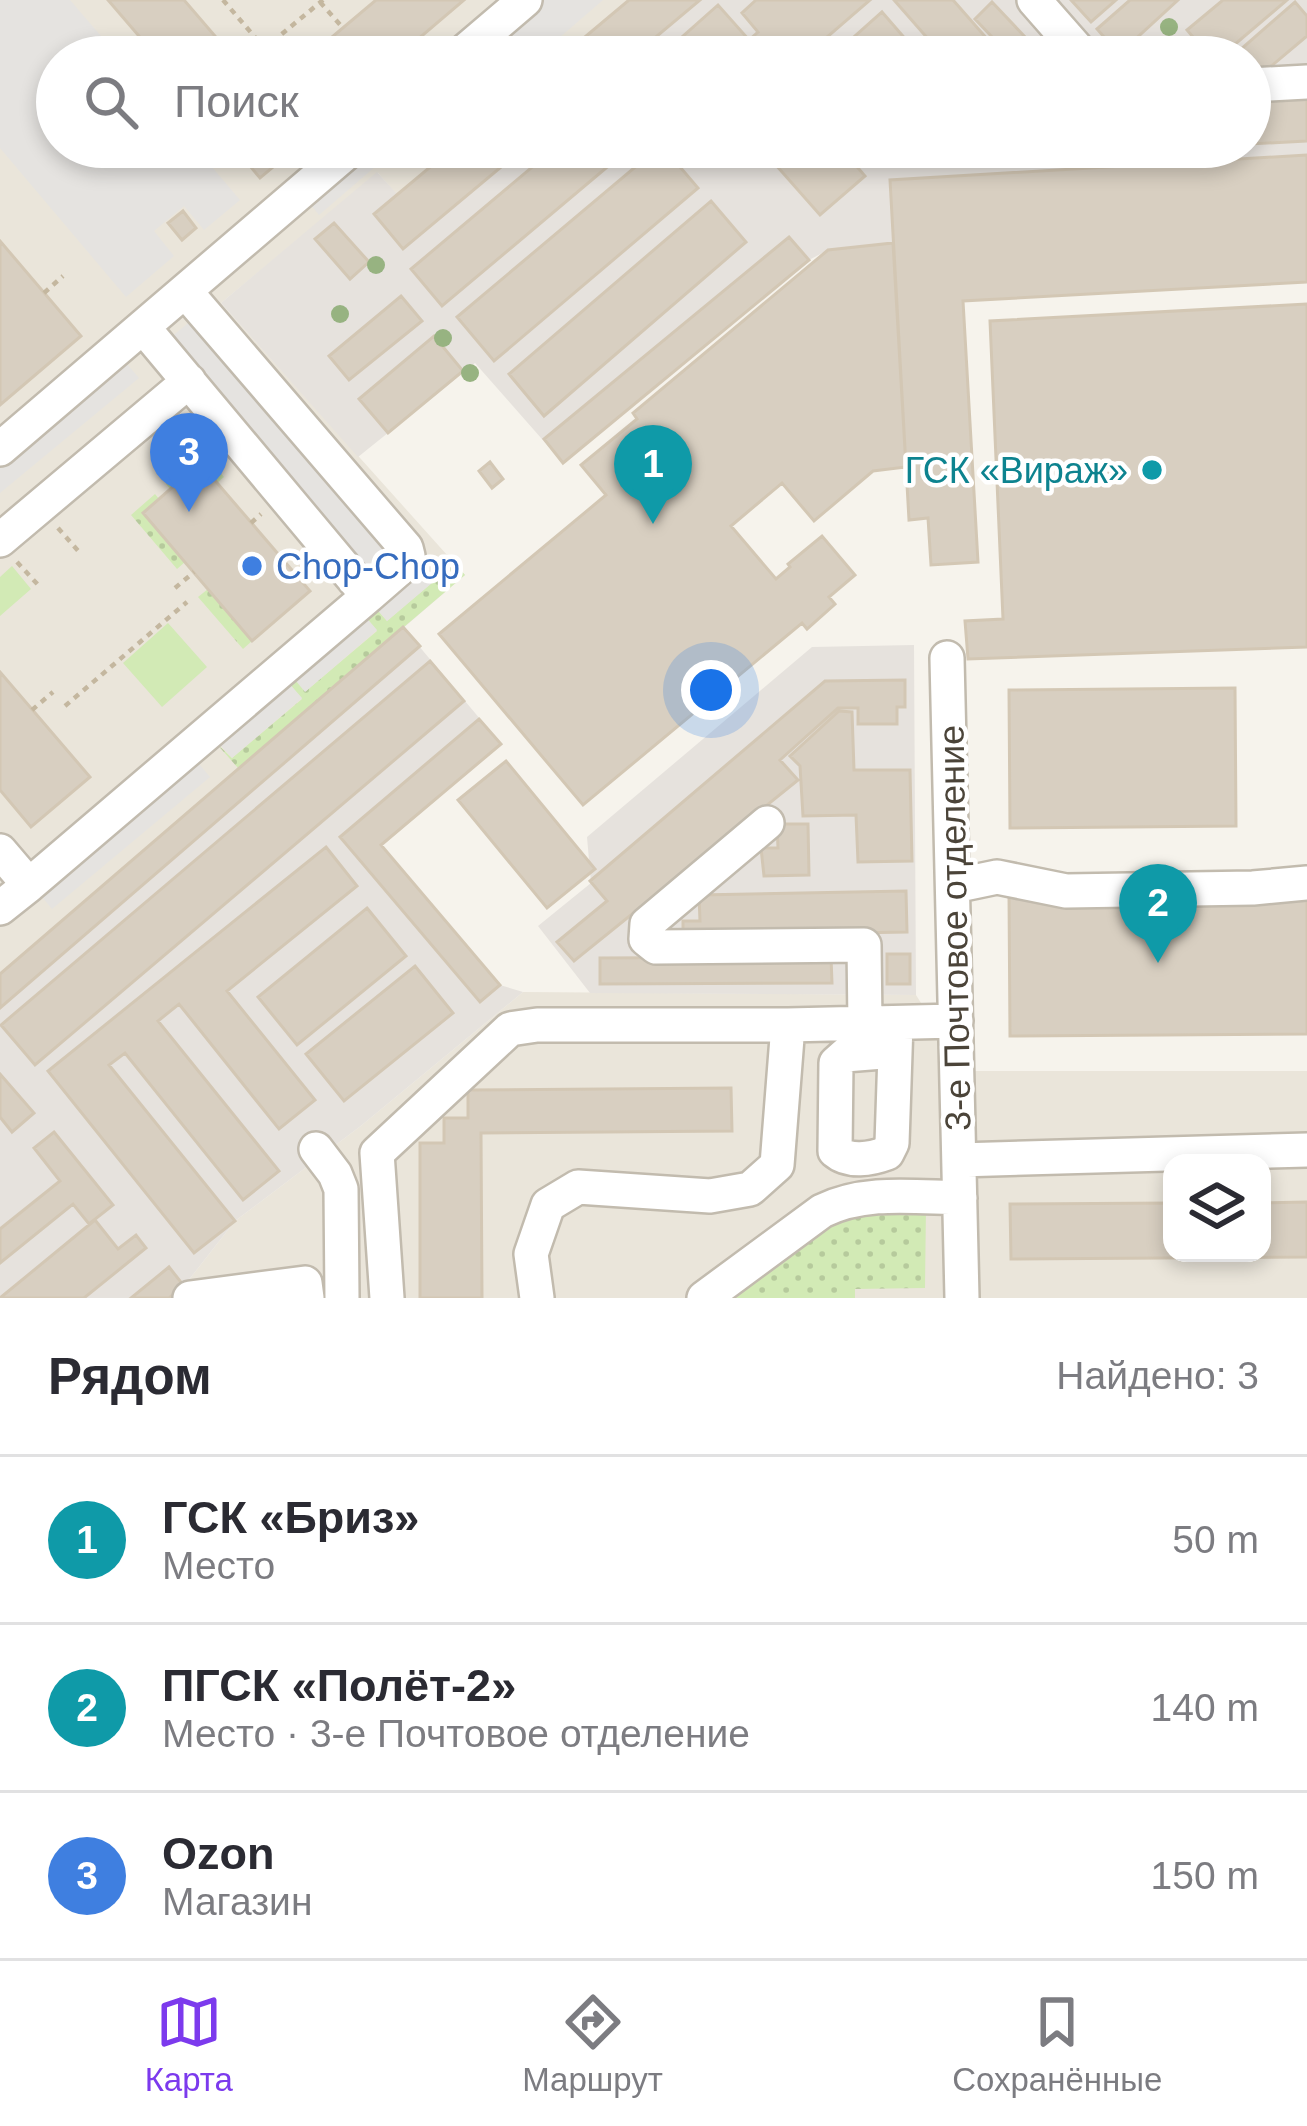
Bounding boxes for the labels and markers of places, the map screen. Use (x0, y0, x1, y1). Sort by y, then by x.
pin: 3 (150, 413, 228, 512)
pin: 1 (614, 425, 692, 524)
place label: ГСК «Вираж» (905, 450, 1128, 491)
marker: ГСК «Вираж» (1139, 457, 1165, 483)
place label: Chop-Chop (276, 546, 460, 587)
marker: Chop-Chop (239, 553, 265, 579)
pin: 2 (1119, 864, 1197, 963)

